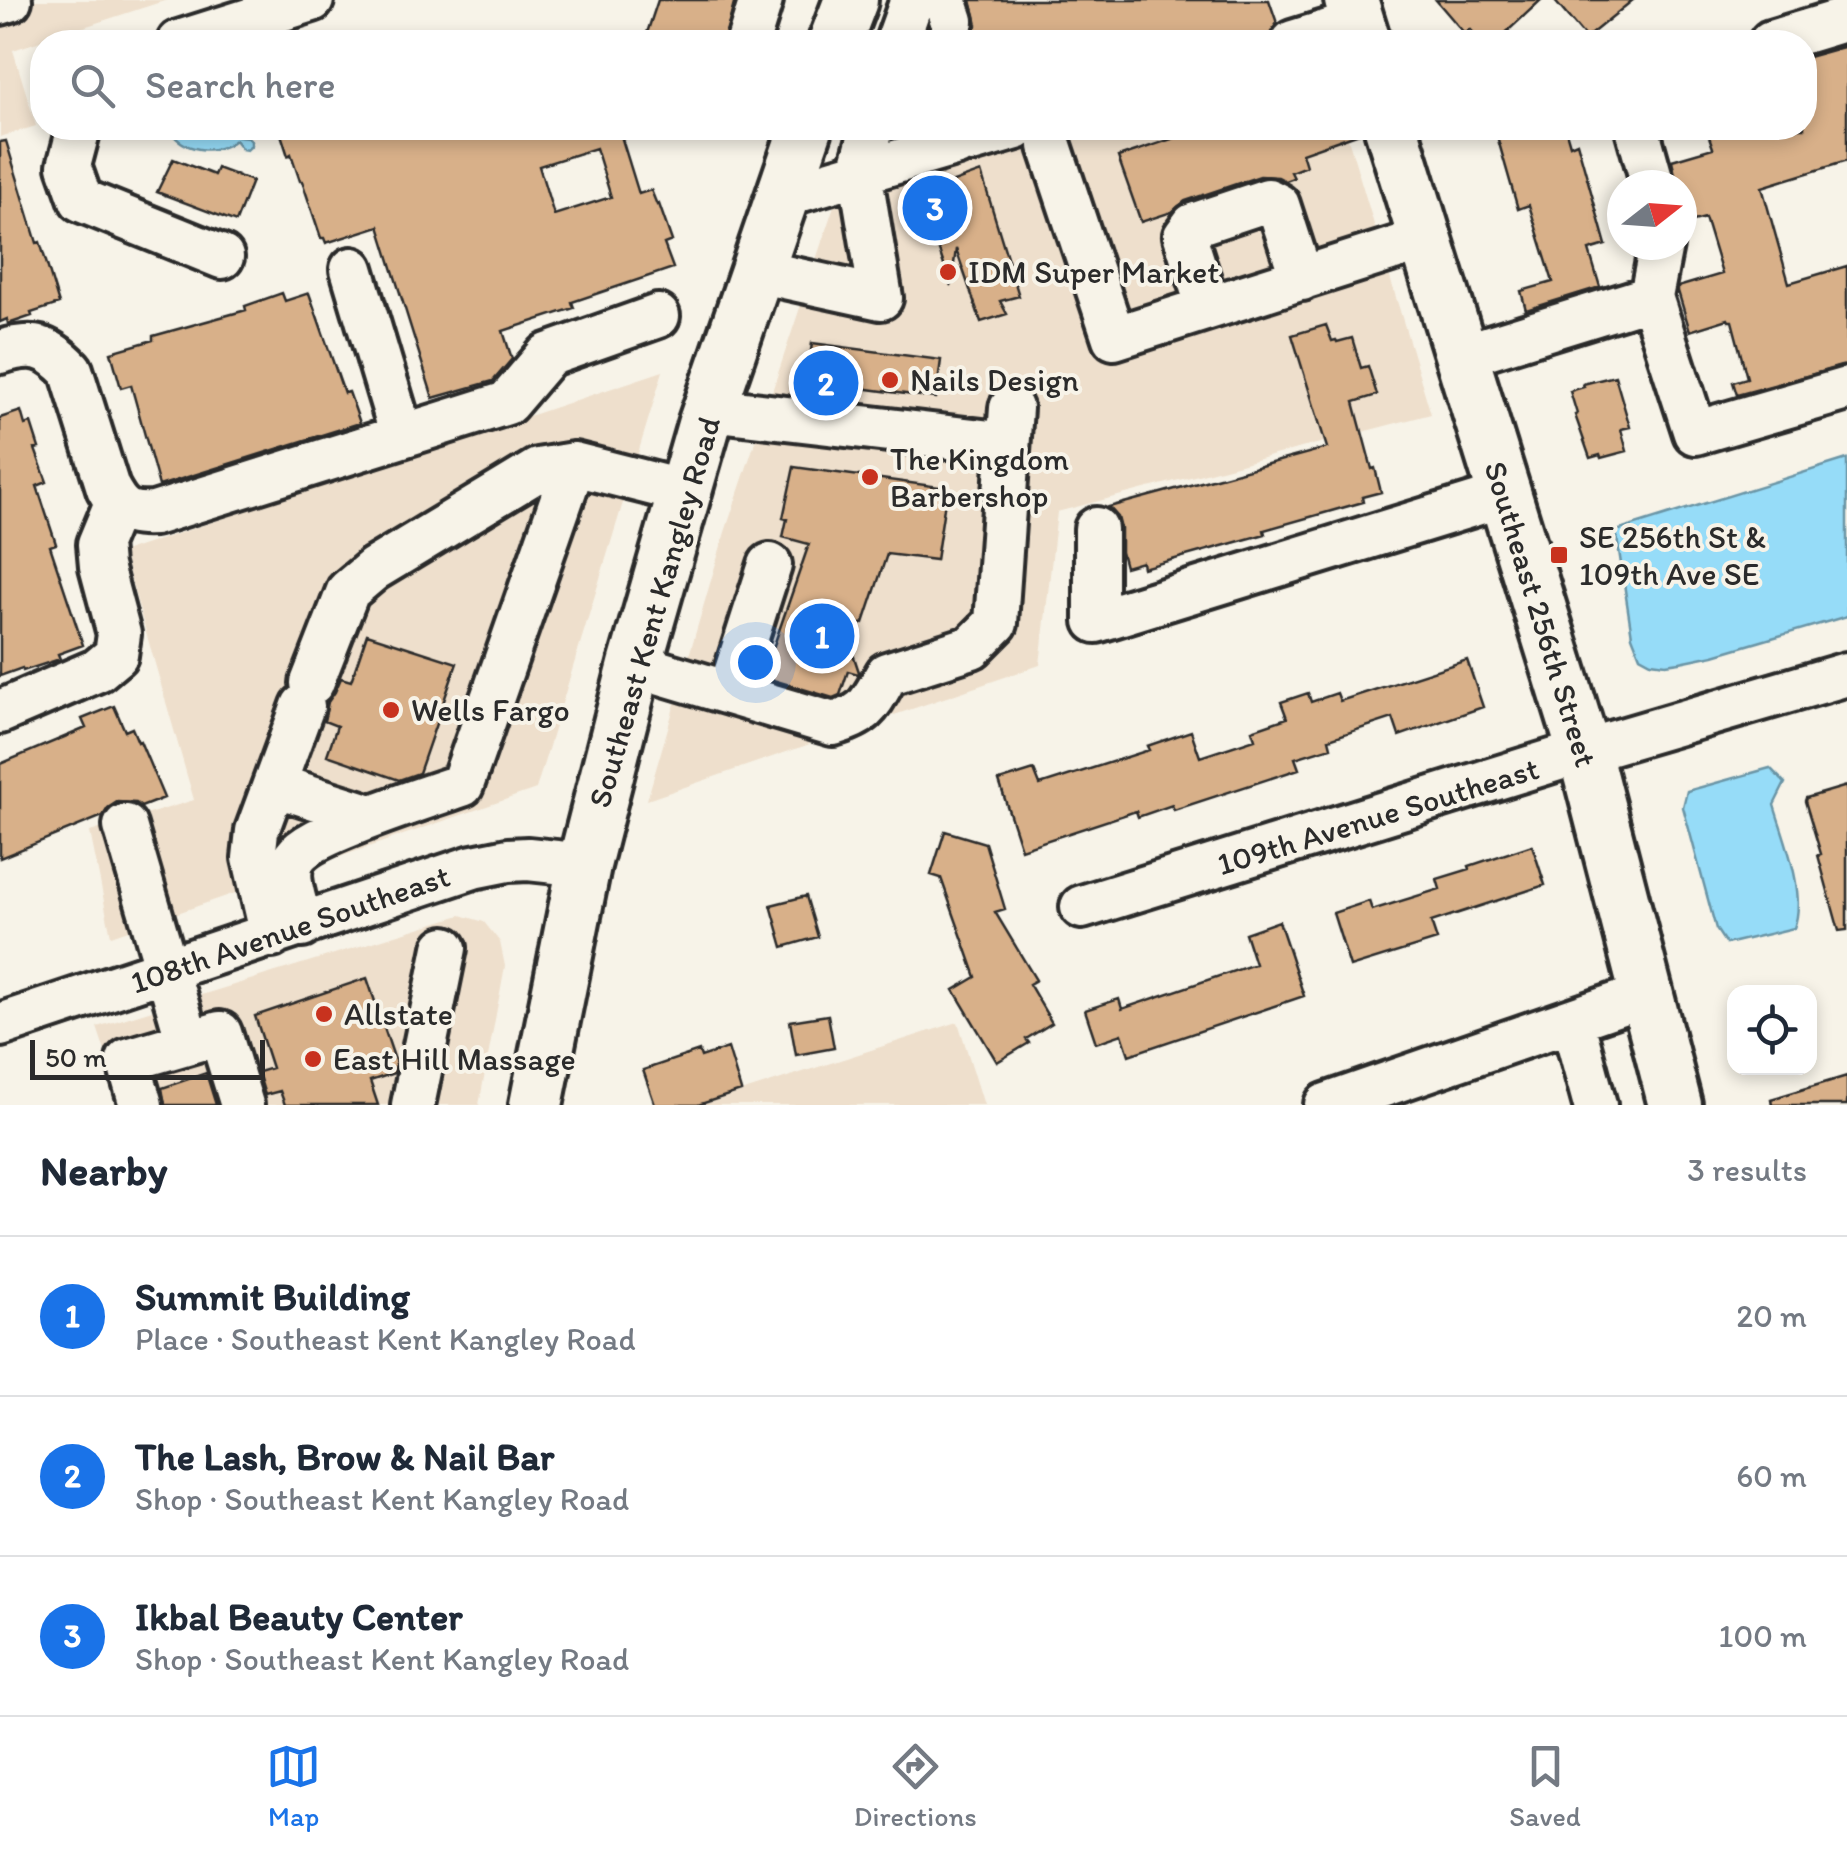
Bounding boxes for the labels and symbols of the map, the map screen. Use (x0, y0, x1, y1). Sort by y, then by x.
pin: 3 (902, 170, 968, 246)
north arrow (1607, 170, 1697, 260)
place label: IDM Super Market (968, 253, 1219, 291)
marker: IDM Super Market (937, 261, 959, 283)
pin: 2 (794, 346, 858, 420)
place label: Nails Design (910, 361, 1079, 399)
marker: Nails Design (879, 369, 901, 391)
street label: Southeast Kent Kangley Road (580, 412, 728, 812)
place label: The Kingdom Barbershop (890, 440, 1069, 515)
street label: Southeast 256th Street (1476, 457, 1606, 771)
marker: The Kingdom Barbershop (859, 466, 881, 488)
place label: SE 256th St & 109th Ave SE (1579, 518, 1766, 593)
marker: SE 256th St & 109th Ave SE (1548, 544, 1570, 566)
pin: 1 (790, 598, 854, 674)
your location (730, 637, 781, 688)
place label: Wells Fargo (411, 691, 570, 729)
marker: Wells Fargo (380, 699, 402, 721)
street label: 109th Avenue Southeast (1213, 749, 1543, 883)
street label: 108th Avenue Southeast (125, 856, 455, 1002)
place label: Allstate (344, 995, 453, 1033)
marker: Allstate (313, 1003, 335, 1025)
scale bar (30, 1035, 265, 1080)
place label: East Hill Massage (333, 1040, 576, 1078)
marker: East Hill Massage (302, 1048, 324, 1070)

